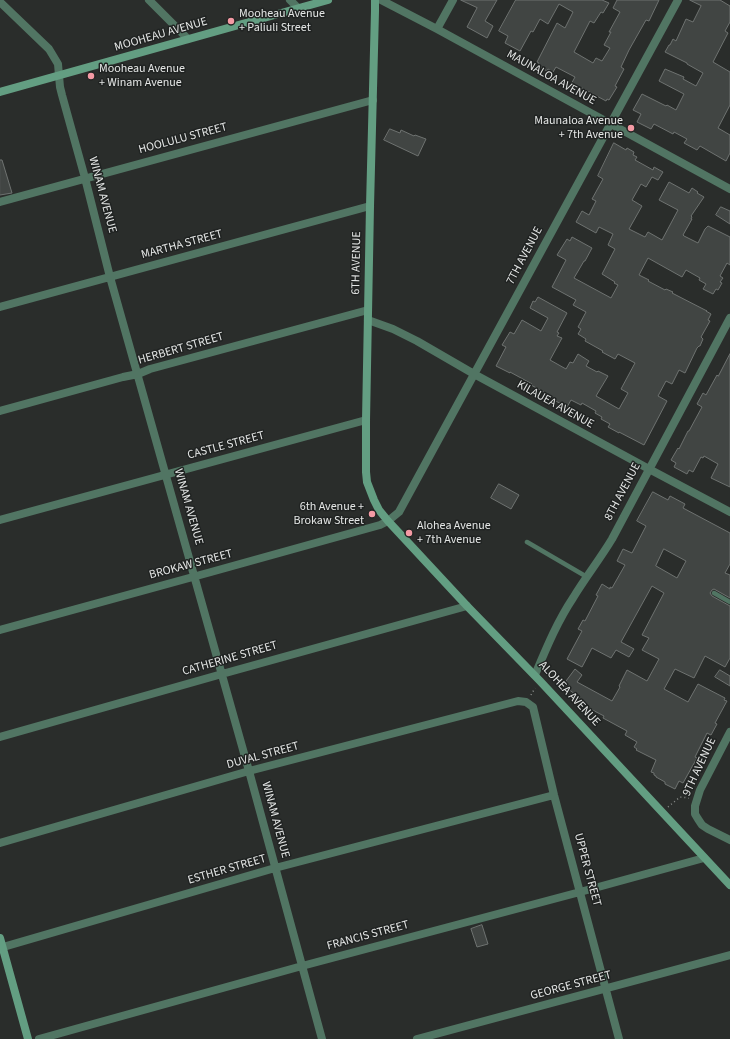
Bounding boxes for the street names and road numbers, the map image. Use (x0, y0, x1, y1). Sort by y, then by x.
street label: MOOHEAU AVENUE (113, 15, 209, 55)
street label: MAUNALOA AVENUE (504, 47, 598, 109)
street label: HOOLULU STREET (137, 120, 229, 158)
street label: WINAM AVENUE (85, 155, 119, 235)
street label: 7TH AVENUE (504, 225, 546, 287)
street label: MARTHA STREET (140, 227, 224, 263)
street label: 6TH AVENUE (349, 231, 365, 295)
street label: HERBERT STREET (137, 330, 225, 368)
street label: KILAUEA AVENUE (514, 378, 596, 432)
street label: CASTLE STREET (186, 429, 266, 463)
street label: 8TH AVENUE (602, 461, 644, 523)
street label: WINAM AVENUE (170, 467, 206, 547)
street label: BROKAW STREET (148, 547, 234, 583)
street label: CATHERINE STREET (181, 639, 279, 679)
street label: ALOHEA AVENUE (535, 658, 603, 730)
street label: 9TH AVENUE (680, 735, 720, 799)
street label: DUVAL STREET (225, 739, 301, 773)
street label: WINAM AVENUE (258, 780, 292, 860)
street label: UPPER STREET (570, 832, 604, 908)
street label: ESTHER STREET (186, 852, 268, 888)
street label: FRANCIS STREET (325, 918, 411, 954)
street label: GEORGE STREET (529, 968, 613, 1004)

